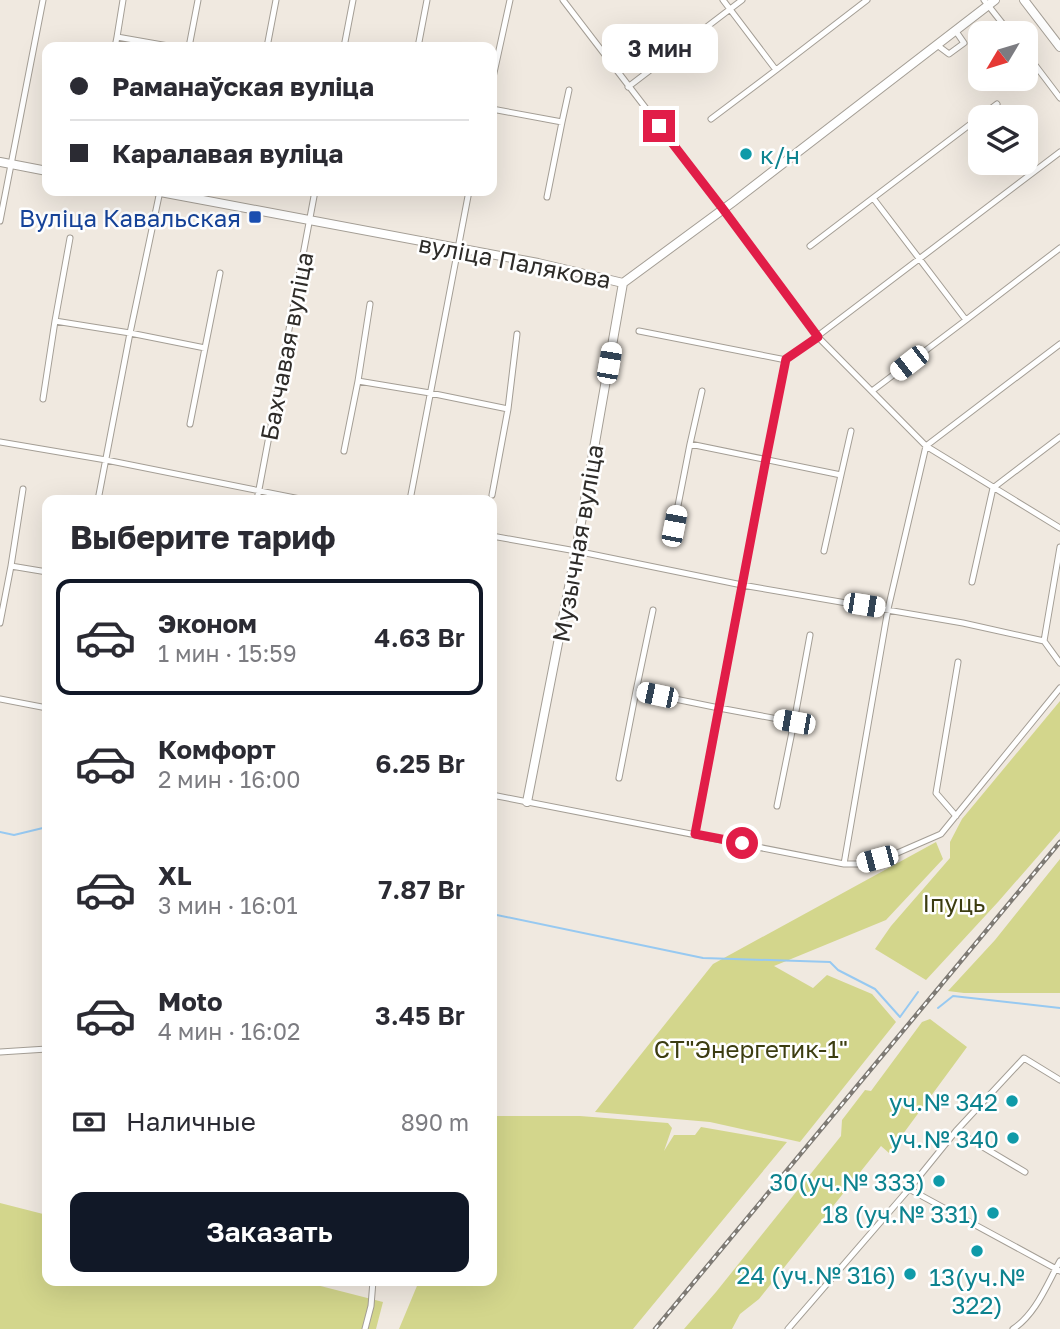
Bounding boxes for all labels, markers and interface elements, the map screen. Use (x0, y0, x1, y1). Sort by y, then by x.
north arrow (968, 21, 1038, 91)
map controls (968, 21, 1038, 175)
callout: 3 мин (601, 24, 717, 74)
text: 3 мин (628, 34, 692, 62)
text: Раманаўская вуліца (112, 71, 374, 102)
button: layers (968, 105, 1038, 175)
route end (643, 110, 675, 142)
text: Каралавая вуліца (112, 138, 343, 169)
place label: к/н (760, 140, 800, 169)
marker: к/н (738, 146, 754, 162)
place label: Вуліца Кавальская (19, 203, 241, 232)
marker: Вуліца Кавальская (247, 209, 263, 225)
street label: вуліца Палякова (416, 228, 614, 294)
street label: Бахчавая вуліца (254, 249, 318, 443)
car (596, 340, 623, 386)
car (886, 342, 933, 384)
street label: Музычная вуліца (545, 442, 609, 644)
car (660, 503, 689, 549)
text: Выберите тариф (70, 518, 336, 556)
car (842, 591, 887, 619)
icon: car (74, 606, 137, 669)
text: Эконом (158, 608, 257, 639)
text: 4.63 Br (374, 622, 465, 653)
text: 1 мин · 15:59 (158, 639, 297, 667)
car (635, 680, 680, 710)
car (772, 708, 817, 736)
icon: car (74, 732, 137, 795)
text: Комфорт (158, 734, 276, 765)
text: 6.25 Br (375, 748, 465, 779)
text: 2 мин · 16:00 (158, 765, 301, 793)
route start (726, 827, 758, 859)
car (854, 843, 901, 875)
icon: car (74, 858, 137, 921)
text: XL (158, 860, 192, 891)
text: 7.87 Br (378, 874, 465, 905)
park label: Іпуць (923, 888, 985, 917)
text: 3 мин · 16:01 (158, 891, 298, 919)
icon: car (74, 984, 137, 1047)
text: Moto (158, 986, 223, 1017)
text: 3.45 Br (375, 1000, 465, 1031)
text: 4 мин · 16:02 (158, 1017, 300, 1045)
park label: СТ"Энергетик-1" (654, 1034, 848, 1063)
place label: уч.№ 342 (889, 1087, 998, 1116)
marker: уч.№ 342 (1004, 1093, 1020, 1109)
icon: cash (70, 1103, 108, 1141)
text: Наличные (126, 1106, 256, 1137)
text: 890 m (401, 1108, 469, 1136)
place label: уч.№ 340 (889, 1124, 999, 1153)
marker: уч.№ 340 (1005, 1130, 1021, 1146)
place label: 30(уч.№ 333) (769, 1167, 925, 1196)
marker: 30(уч.№ 333) (931, 1173, 947, 1189)
button: Заказать (70, 1192, 469, 1272)
place label: 18 (уч.№ 331) (822, 1199, 979, 1228)
marker: 18 (уч.№ 331) (985, 1205, 1001, 1221)
marker: 13(уч.№ 322) (969, 1243, 985, 1259)
place label: 24 (уч.№ 316) (737, 1260, 896, 1289)
place label: 13(уч.№ 322) (929, 1262, 1025, 1319)
marker: 24 (уч.№ 316) (902, 1266, 918, 1282)

